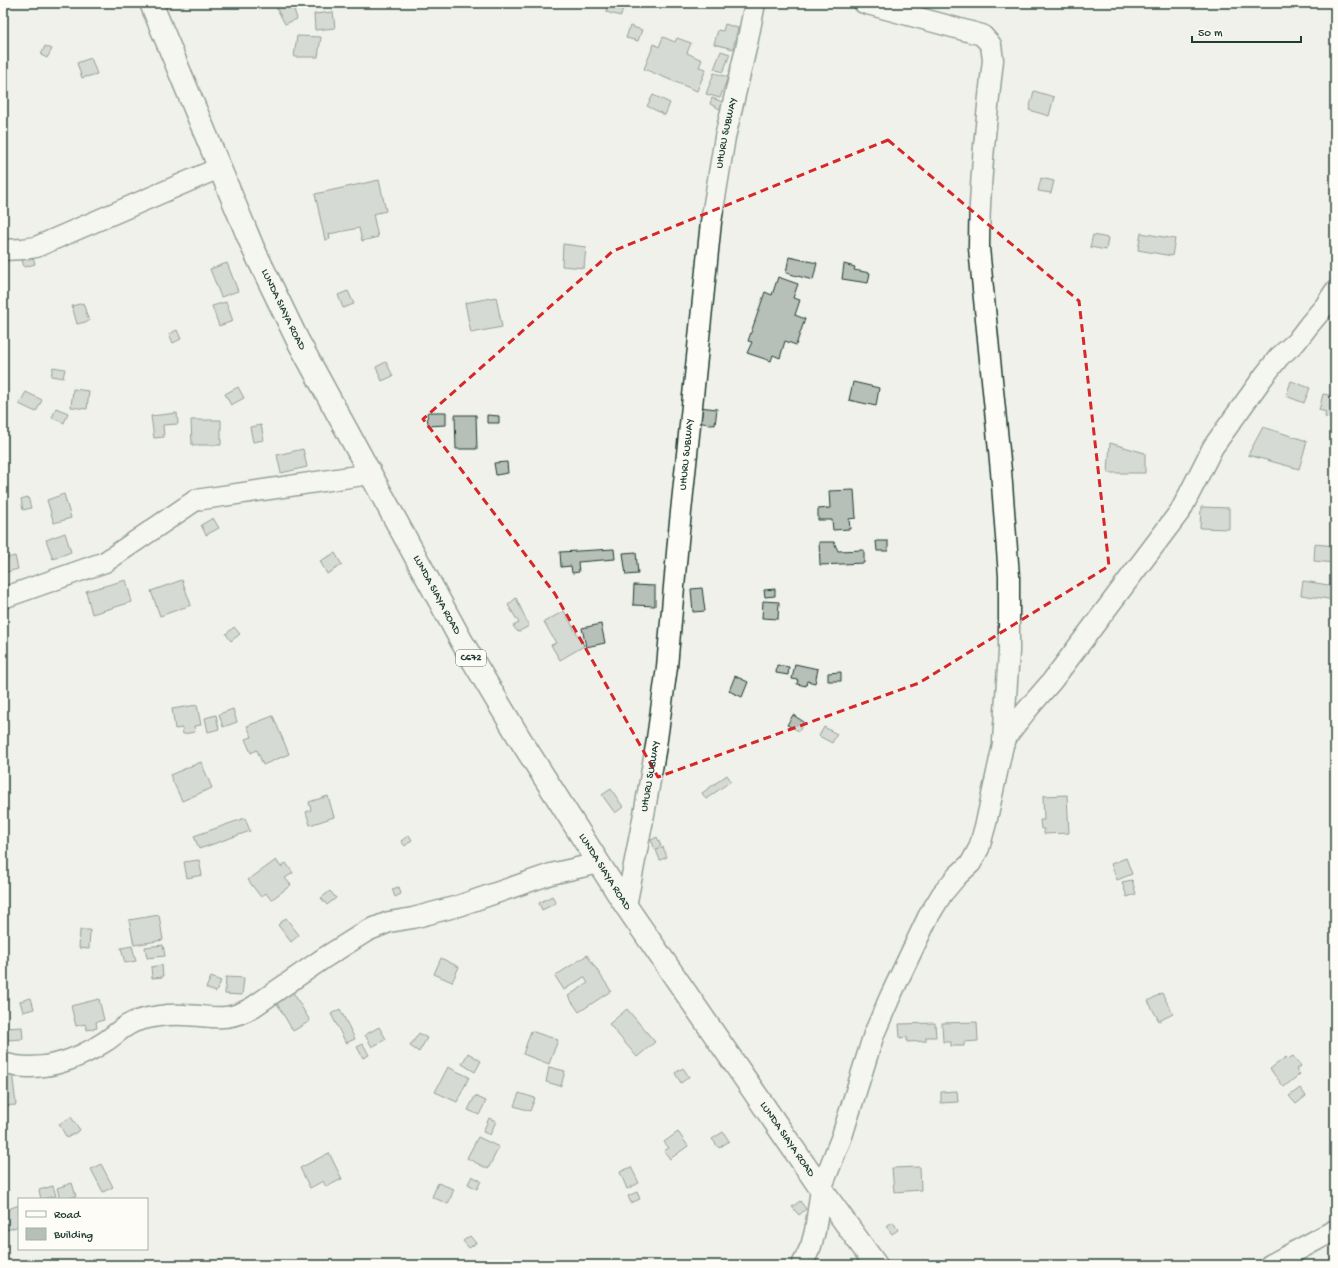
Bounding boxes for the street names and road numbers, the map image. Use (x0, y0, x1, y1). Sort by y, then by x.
street label: UHURU SUBWAY (714, 97, 740, 169)
street label: LUNDA SIAYA ROAD (258, 267, 308, 353)
street label: UHURU SUBWAY (677, 418, 697, 491)
street label: LUNDA SIAYA ROAD (410, 553, 463, 637)
road number: C672 (456, 650, 486, 666)
street label: UHURU SUBWAY (639, 740, 663, 813)
street label: LUNDA SIAYA ROAD (576, 831, 634, 913)
street label: LUNDA SIAYA ROAD (757, 1100, 817, 1180)

